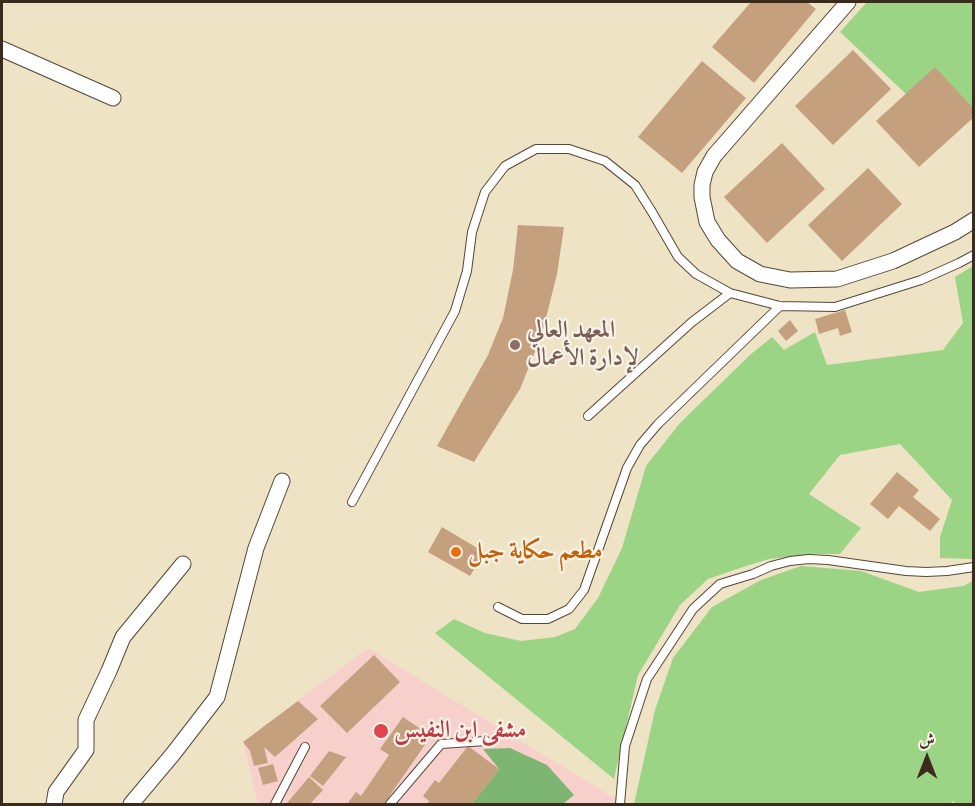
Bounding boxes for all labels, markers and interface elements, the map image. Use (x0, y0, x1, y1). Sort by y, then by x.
place label: المعهد العالي لإدارة الأعمال (527, 317, 639, 373)
marker: المعهد العالي لإدارة الأعمال (508, 338, 522, 352)
place label: مطعم حكاية جبل (468, 538, 603, 566)
marker: مطعم حكاية جبل (449, 545, 463, 559)
place label: مشفى ابن النفيس (394, 717, 526, 745)
marker: مشفى ابن النفيس (372, 722, 390, 740)
north arrow (897, 728, 957, 788)
text: ش (919, 729, 935, 751)

